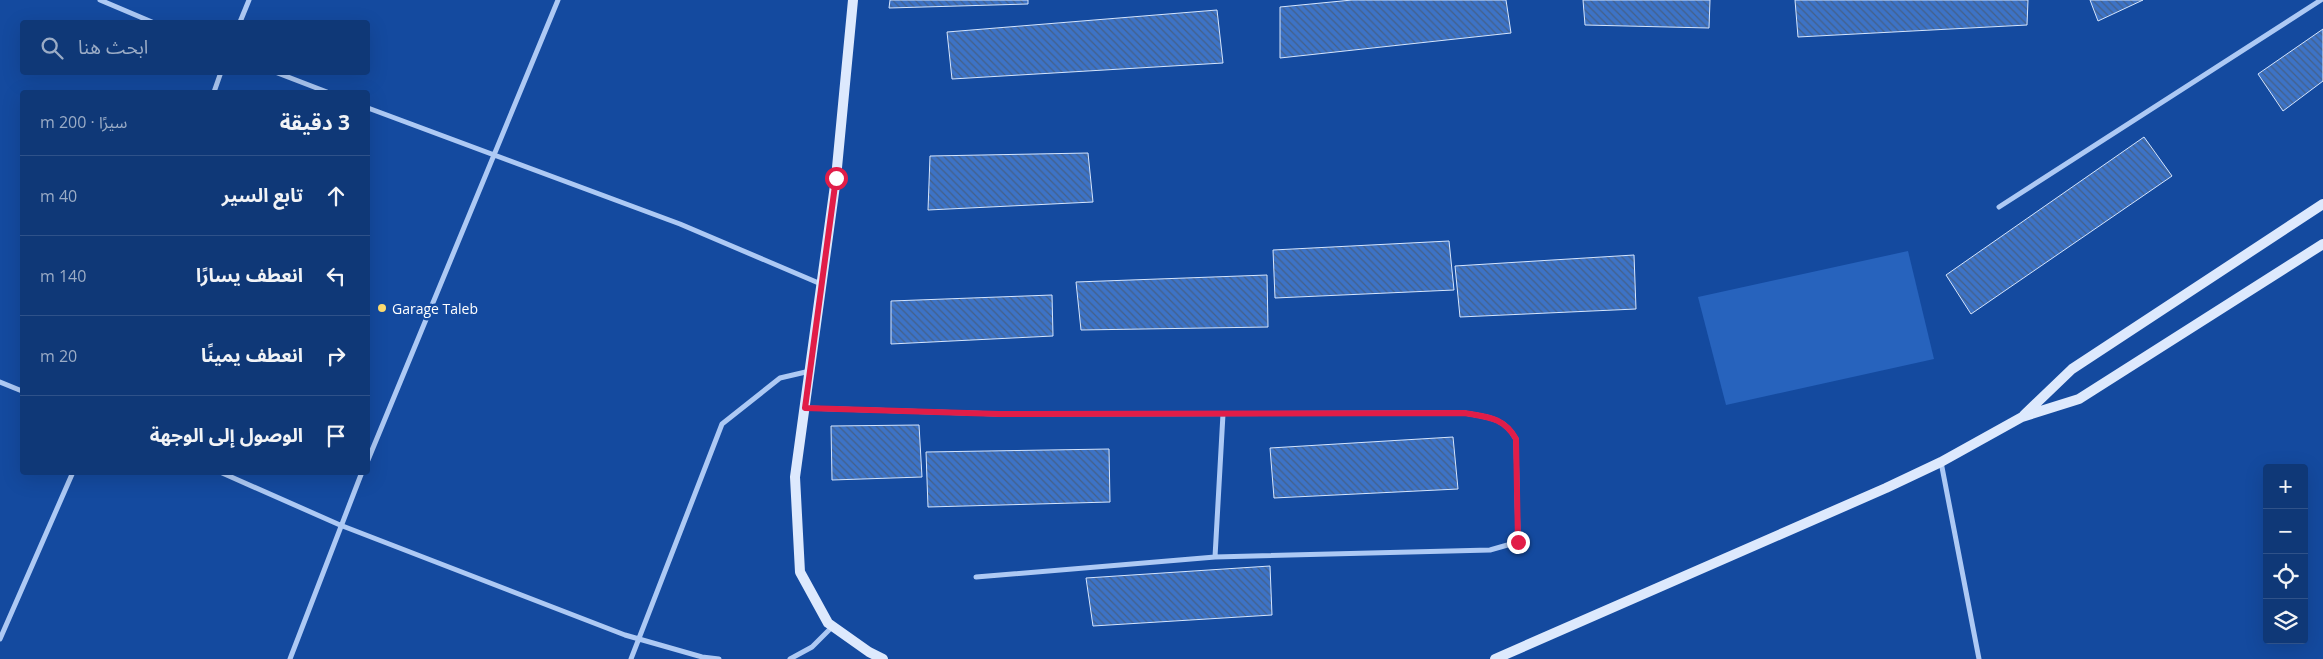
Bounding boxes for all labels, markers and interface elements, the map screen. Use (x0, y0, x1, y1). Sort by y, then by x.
search box (20, 20, 370, 75)
icon: search (38, 34, 66, 62)
text: ابحث هنا (78, 34, 148, 60)
text: 3 دقيقة (280, 108, 350, 136)
text: سيرًا · 200 m (40, 111, 127, 133)
route start (825, 167, 848, 190)
text: تابع السير (222, 182, 303, 208)
icon: ahead (322, 182, 350, 210)
text: 40 m (40, 185, 77, 207)
text: انعطف يسارًا (196, 262, 303, 288)
icon: left (322, 262, 350, 290)
text: 140 m (40, 265, 86, 287)
place label: Garage Taleb (392, 299, 478, 318)
marker: Garage Taleb (376, 302, 388, 314)
text: انعطف يمينًا (201, 342, 303, 368)
icon: right (322, 342, 350, 370)
text: 20 m (40, 345, 77, 367)
text: الوصول إلى الوجهة (150, 422, 303, 448)
icon: arrive (322, 422, 350, 450)
map controls (2263, 464, 2308, 644)
button: + (2263, 464, 2308, 509)
button: − (2263, 509, 2308, 554)
route end (1507, 531, 1530, 554)
button: locate (2263, 554, 2308, 599)
button: layers (2263, 599, 2308, 644)

